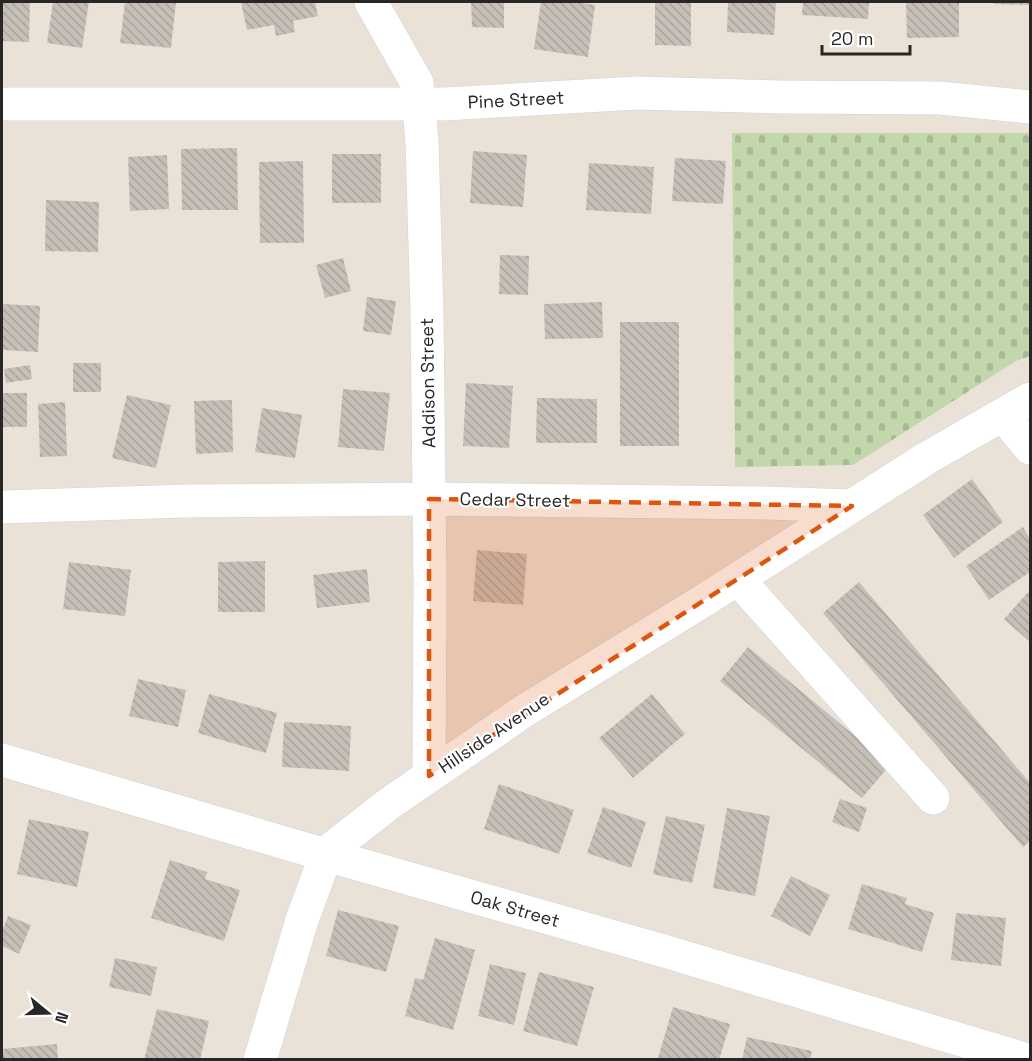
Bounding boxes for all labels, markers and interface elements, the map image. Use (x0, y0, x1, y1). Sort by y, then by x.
scale bar (822, 18, 910, 56)
text: 20 m (831, 27, 874, 50)
street label: Pine Street (467, 85, 565, 114)
street label: Addison Street (415, 318, 440, 448)
street label: Cedar Street (460, 487, 570, 512)
street label: Hillside Avenue (434, 687, 554, 778)
street label: Oak Street (468, 885, 562, 932)
north arrow (18, 983, 78, 1043)
text: N (50, 1009, 73, 1026)

